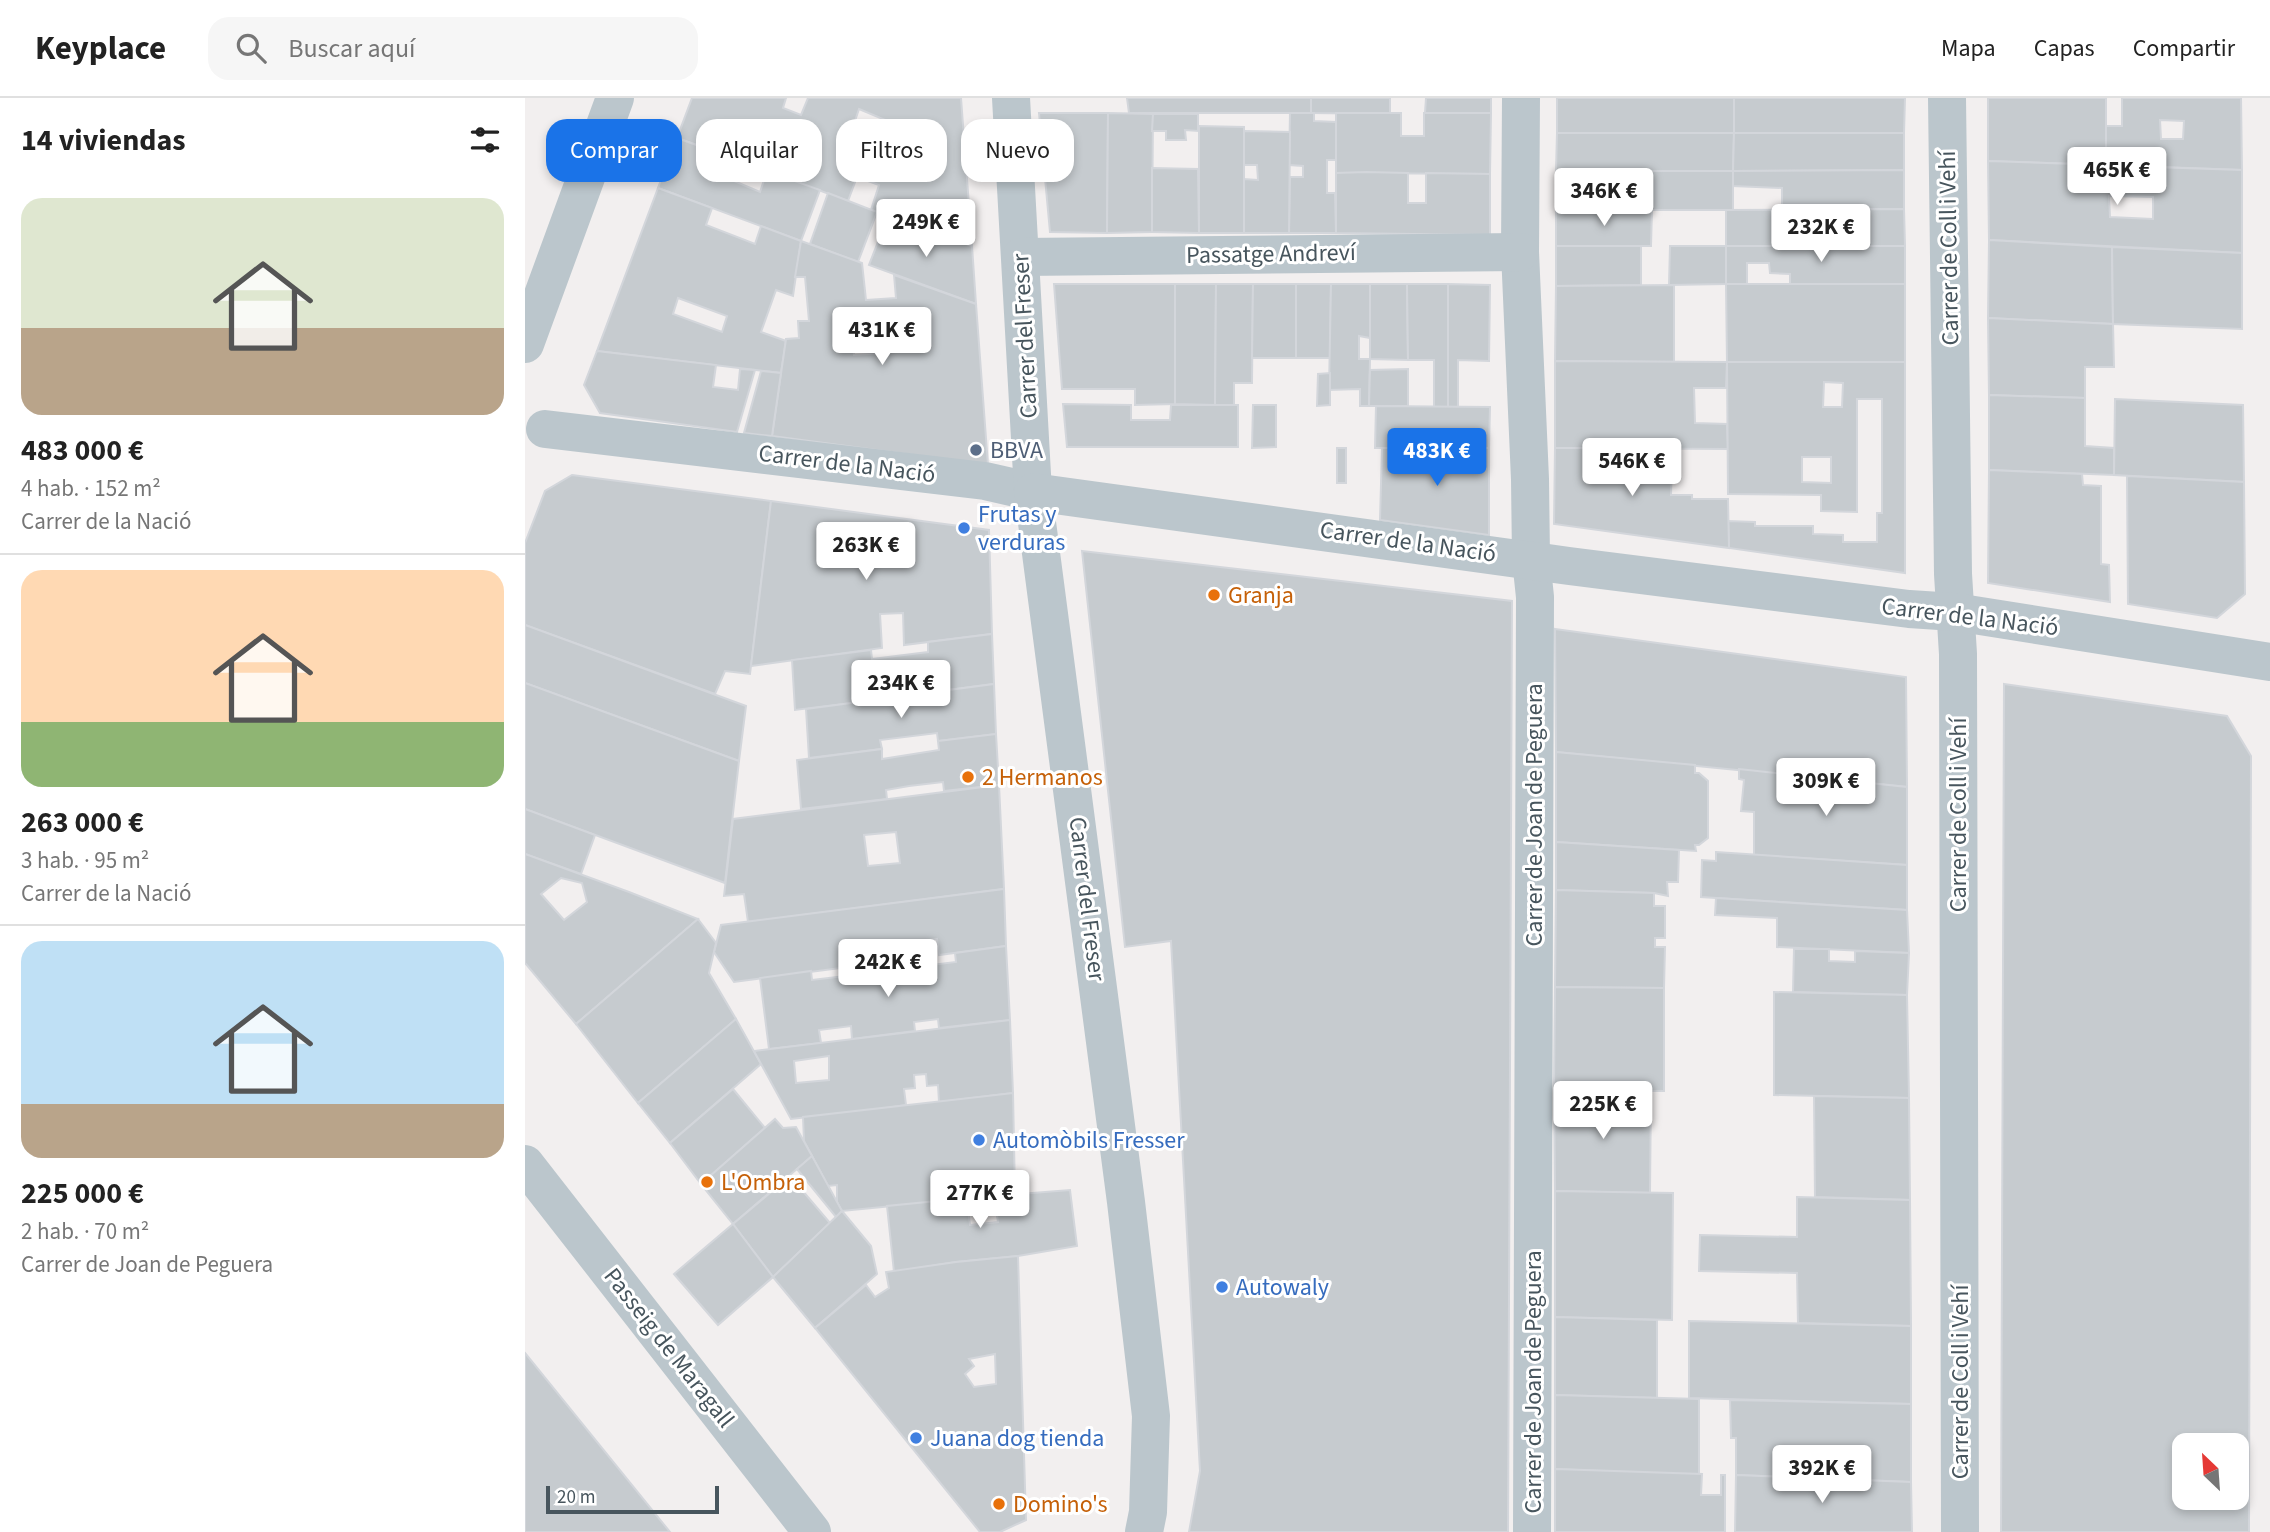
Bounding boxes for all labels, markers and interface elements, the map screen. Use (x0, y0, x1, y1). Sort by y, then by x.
search box (208, 17, 698, 80)
text: Keyplace (35, 25, 166, 72)
icon: search (232, 29, 270, 67)
text: Buscar aquí (288, 30, 416, 67)
text: Mapa (1941, 31, 1996, 66)
text: Capas (2034, 31, 2095, 66)
text: Compartir (2133, 31, 2235, 66)
text: 14 viviendas (21, 119, 186, 162)
chip: Comprar (546, 119, 682, 182)
chip: Alquilar (696, 119, 822, 182)
chip: Filtros (836, 119, 947, 182)
chip: Nuevo (961, 119, 1074, 182)
icon: filters (466, 121, 504, 159)
pin: 465K € (2060, 148, 2174, 207)
street label: Carrer de Coll i Vehí (1930, 149, 1968, 346)
text: 465K € (2083, 153, 2151, 186)
pin: 346K € (1547, 169, 1661, 228)
text: 346K € (1570, 174, 1638, 207)
pin: 249K € (869, 200, 983, 259)
pin: 232K € (1764, 204, 1878, 264)
text: 249K € (892, 205, 960, 238)
text: 232K € (1787, 210, 1855, 243)
street label: Passatge Andreví (1186, 235, 1357, 273)
icon: home (200, 243, 326, 369)
street label: Carrer del Freser (1003, 252, 1047, 419)
pin: 431K € (825, 308, 939, 367)
text: 431K € (848, 313, 916, 346)
pin: 483K € (1380, 428, 1494, 488)
text: 483 000 € (21, 429, 144, 472)
place label: BBVA (990, 433, 1043, 468)
text: 483K € (1403, 434, 1471, 467)
street label: Carrer de la Nació (757, 436, 937, 492)
pin: 546K € (1575, 438, 1689, 498)
marker: BBVA (968, 442, 984, 458)
text: 546K € (1598, 444, 1666, 477)
text: 4 hab. · 152 m² (21, 472, 161, 505)
place label: Frutas y verduras (978, 497, 1065, 560)
text: Carrer de la Nació (21, 505, 191, 538)
street label: Carrer de la Nació (1318, 512, 1498, 572)
marker: Frutas y verduras (956, 520, 972, 536)
pin: 263K € (809, 522, 923, 582)
text: 263K € (832, 528, 900, 561)
place label: Granja (1228, 578, 1294, 613)
marker: Granja (1206, 587, 1222, 603)
street label: Carrer de la Nació (1880, 589, 2060, 645)
icon: home (200, 615, 326, 741)
pin: 234K € (844, 660, 958, 720)
text: 234K € (867, 666, 935, 699)
street label: Carrer de Joan de Peguera (1517, 683, 1552, 947)
street label: Carrer de Coll i Vehí (1941, 717, 1976, 912)
pin: 309K € (1769, 758, 1883, 818)
place label: 2 Hermanos (982, 760, 1103, 795)
text: 309K € (1792, 764, 1860, 797)
marker: 2 Hermanos (960, 769, 976, 785)
text: 263 000 € (21, 801, 144, 844)
street label: Carrer del Freser (1060, 815, 1115, 984)
text: 3 hab. · 95 m² (21, 844, 149, 877)
text: Carrer de la Nació (21, 877, 191, 910)
pin: 242K € (831, 940, 945, 999)
text: 242K € (854, 945, 922, 978)
icon: home (200, 986, 326, 1112)
pin: 225K € (1546, 1082, 1660, 1141)
text: 225K € (1569, 1087, 1637, 1120)
place label: Automòbils Fresser (993, 1123, 1185, 1158)
marker: Automòbils Fresser (971, 1132, 987, 1148)
place label: L'Ombra (721, 1165, 805, 1200)
pin: 277K € (923, 1170, 1037, 1230)
text: 225 000 € (21, 1172, 144, 1215)
marker: L'Ombra (699, 1174, 715, 1190)
text: 277K € (946, 1176, 1014, 1209)
text: 2 hab. · 70 m² (21, 1215, 149, 1248)
text: Carrer de Joan de Peguera (21, 1248, 273, 1281)
street label: Carrer de Joan de Peguera (1516, 1250, 1551, 1514)
street label: Passeig de Maragall (595, 1260, 743, 1436)
place label: Autowaly (1236, 1270, 1329, 1305)
marker: Autowaly (1214, 1279, 1230, 1295)
street label: Carrer de Coll i Vehí (1943, 1284, 1978, 1479)
place label: Juana dog tienda (930, 1421, 1104, 1456)
marker: Juana dog tienda (908, 1430, 924, 1446)
north arrow (2172, 1433, 2249, 1510)
map controls (2172, 1433, 2249, 1510)
pin: 392K € (1765, 1446, 1879, 1505)
text: 392K € (1788, 1451, 1856, 1484)
scale bar (546, 1483, 719, 1515)
text: 20 m (557, 1484, 595, 1511)
place label: Domino's (1013, 1487, 1108, 1522)
marker: Domino's (991, 1496, 1007, 1512)

